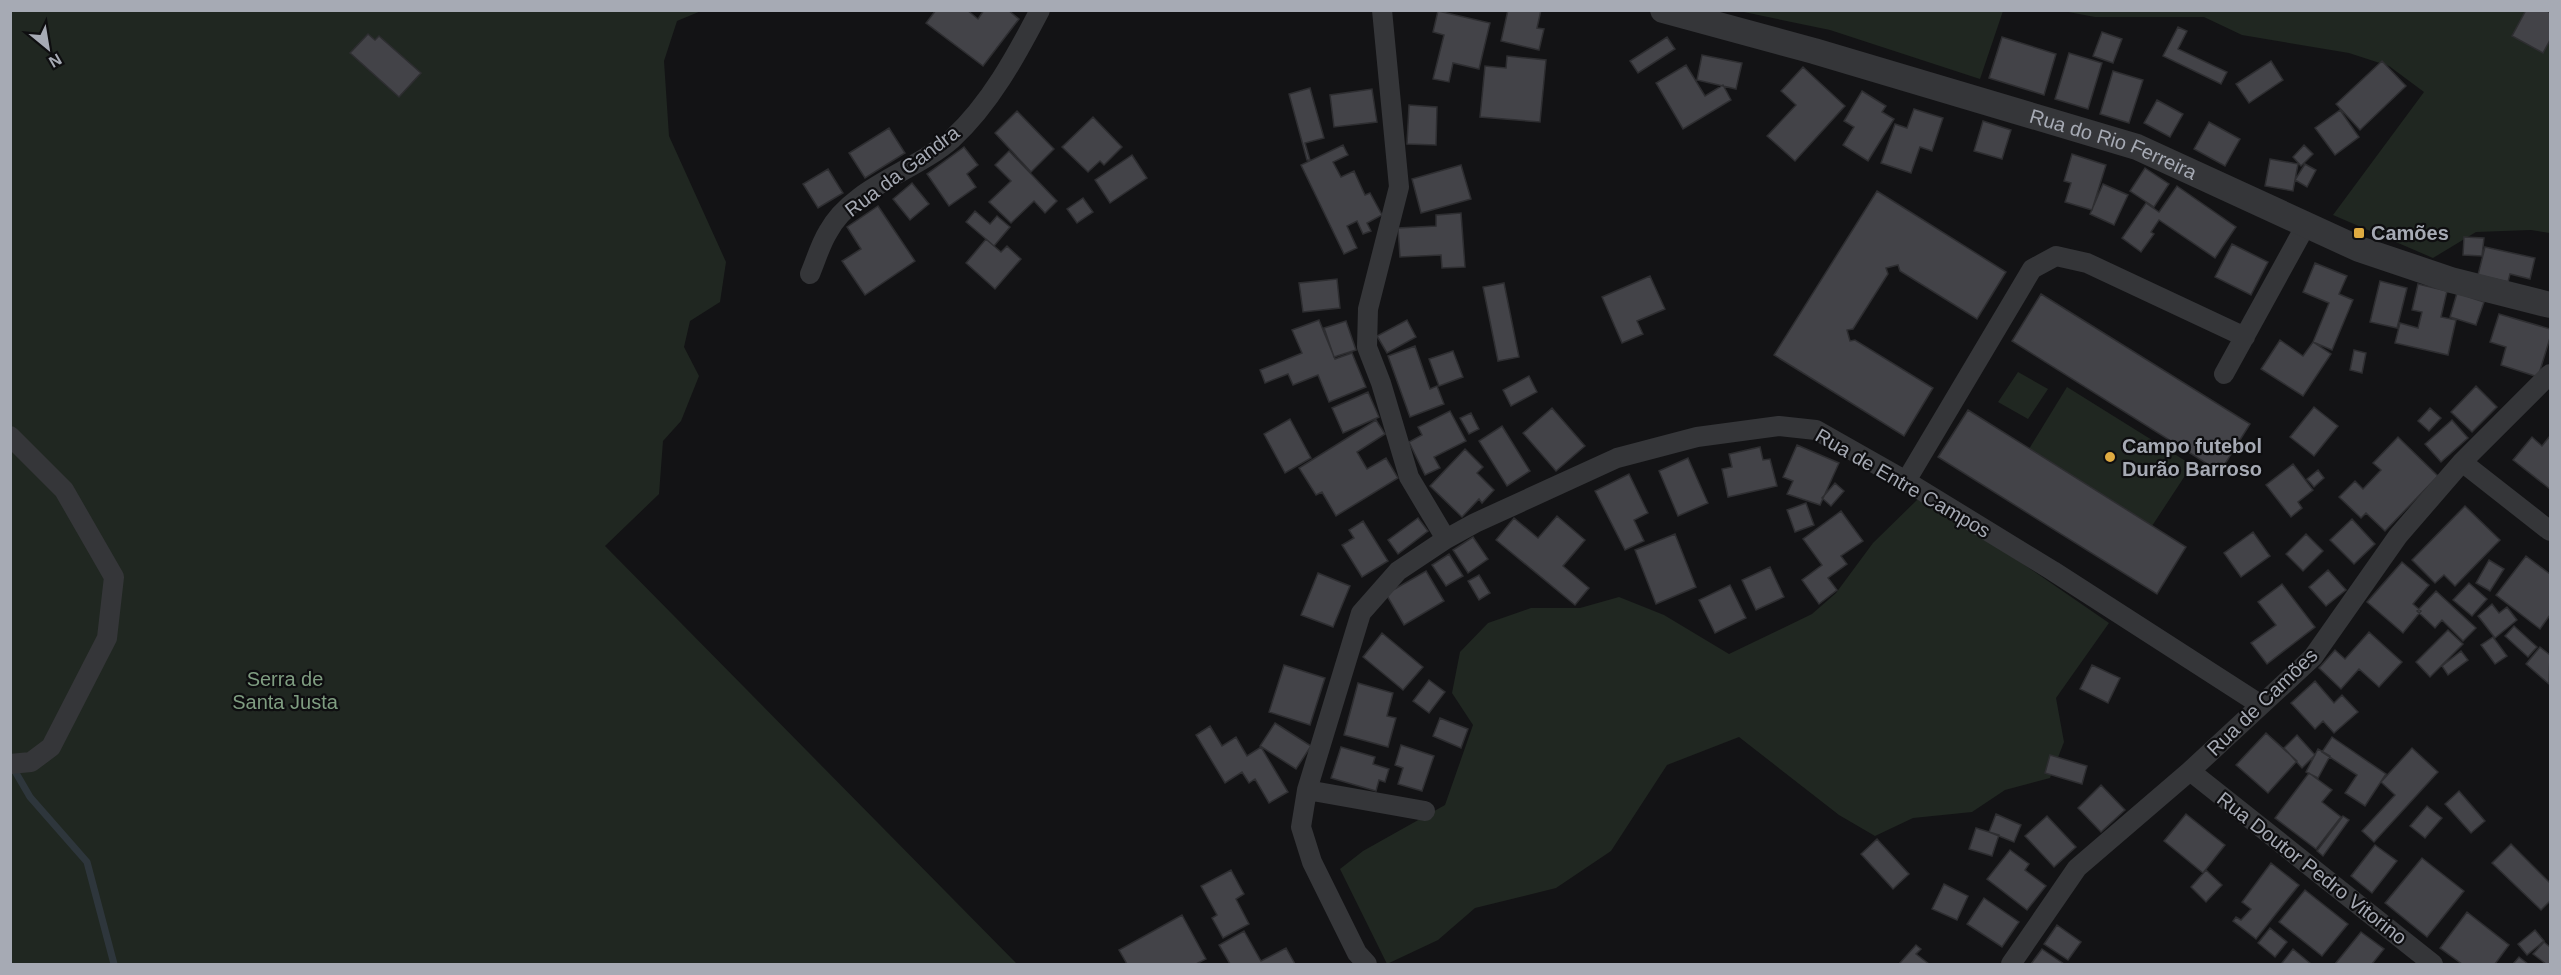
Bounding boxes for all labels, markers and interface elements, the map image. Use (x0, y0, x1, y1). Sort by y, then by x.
north arrow (18, 18, 78, 78)
text: N (46, 50, 65, 71)
street label: Rua do Rio Ferreira (2027, 105, 2201, 184)
street label: Rua da Gandra (841, 121, 964, 221)
place label: Camões (2371, 222, 2449, 244)
marker: Camões (2352, 226, 2366, 240)
street label: Rua de Entre Campos (1812, 424, 1994, 542)
place label: Campo futebol Durão Barroso (2122, 435, 2262, 480)
marker: Campo futebol Durão Barroso (2103, 450, 2117, 464)
street label: Rua de Camões (2202, 644, 2322, 760)
park label: Serra de Santa Justa (232, 668, 339, 713)
street label: Rua Doutor Pedro Vitorino (2213, 787, 2411, 949)

